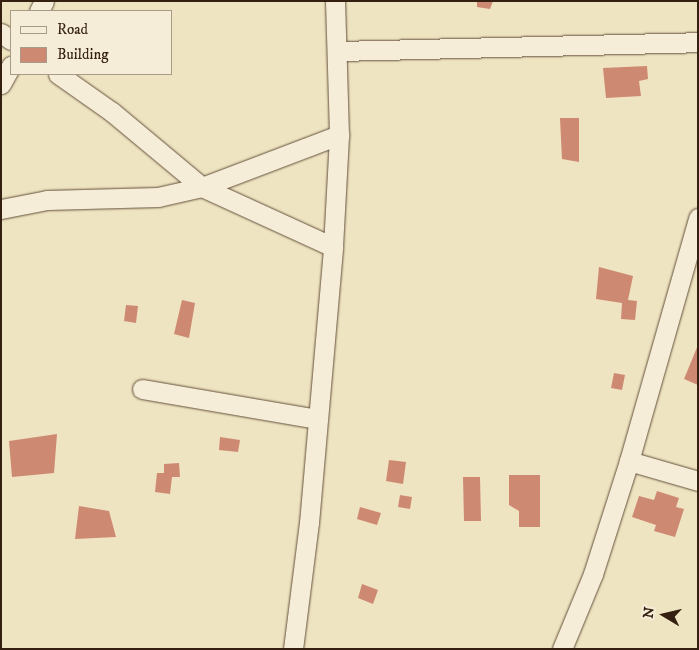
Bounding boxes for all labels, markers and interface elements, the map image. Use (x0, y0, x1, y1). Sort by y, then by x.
legend (10, 10, 172, 75)
text: Road (57, 20, 88, 39)
text: Building (57, 45, 109, 64)
north arrow (639, 590, 689, 640)
text: N (639, 606, 659, 620)

